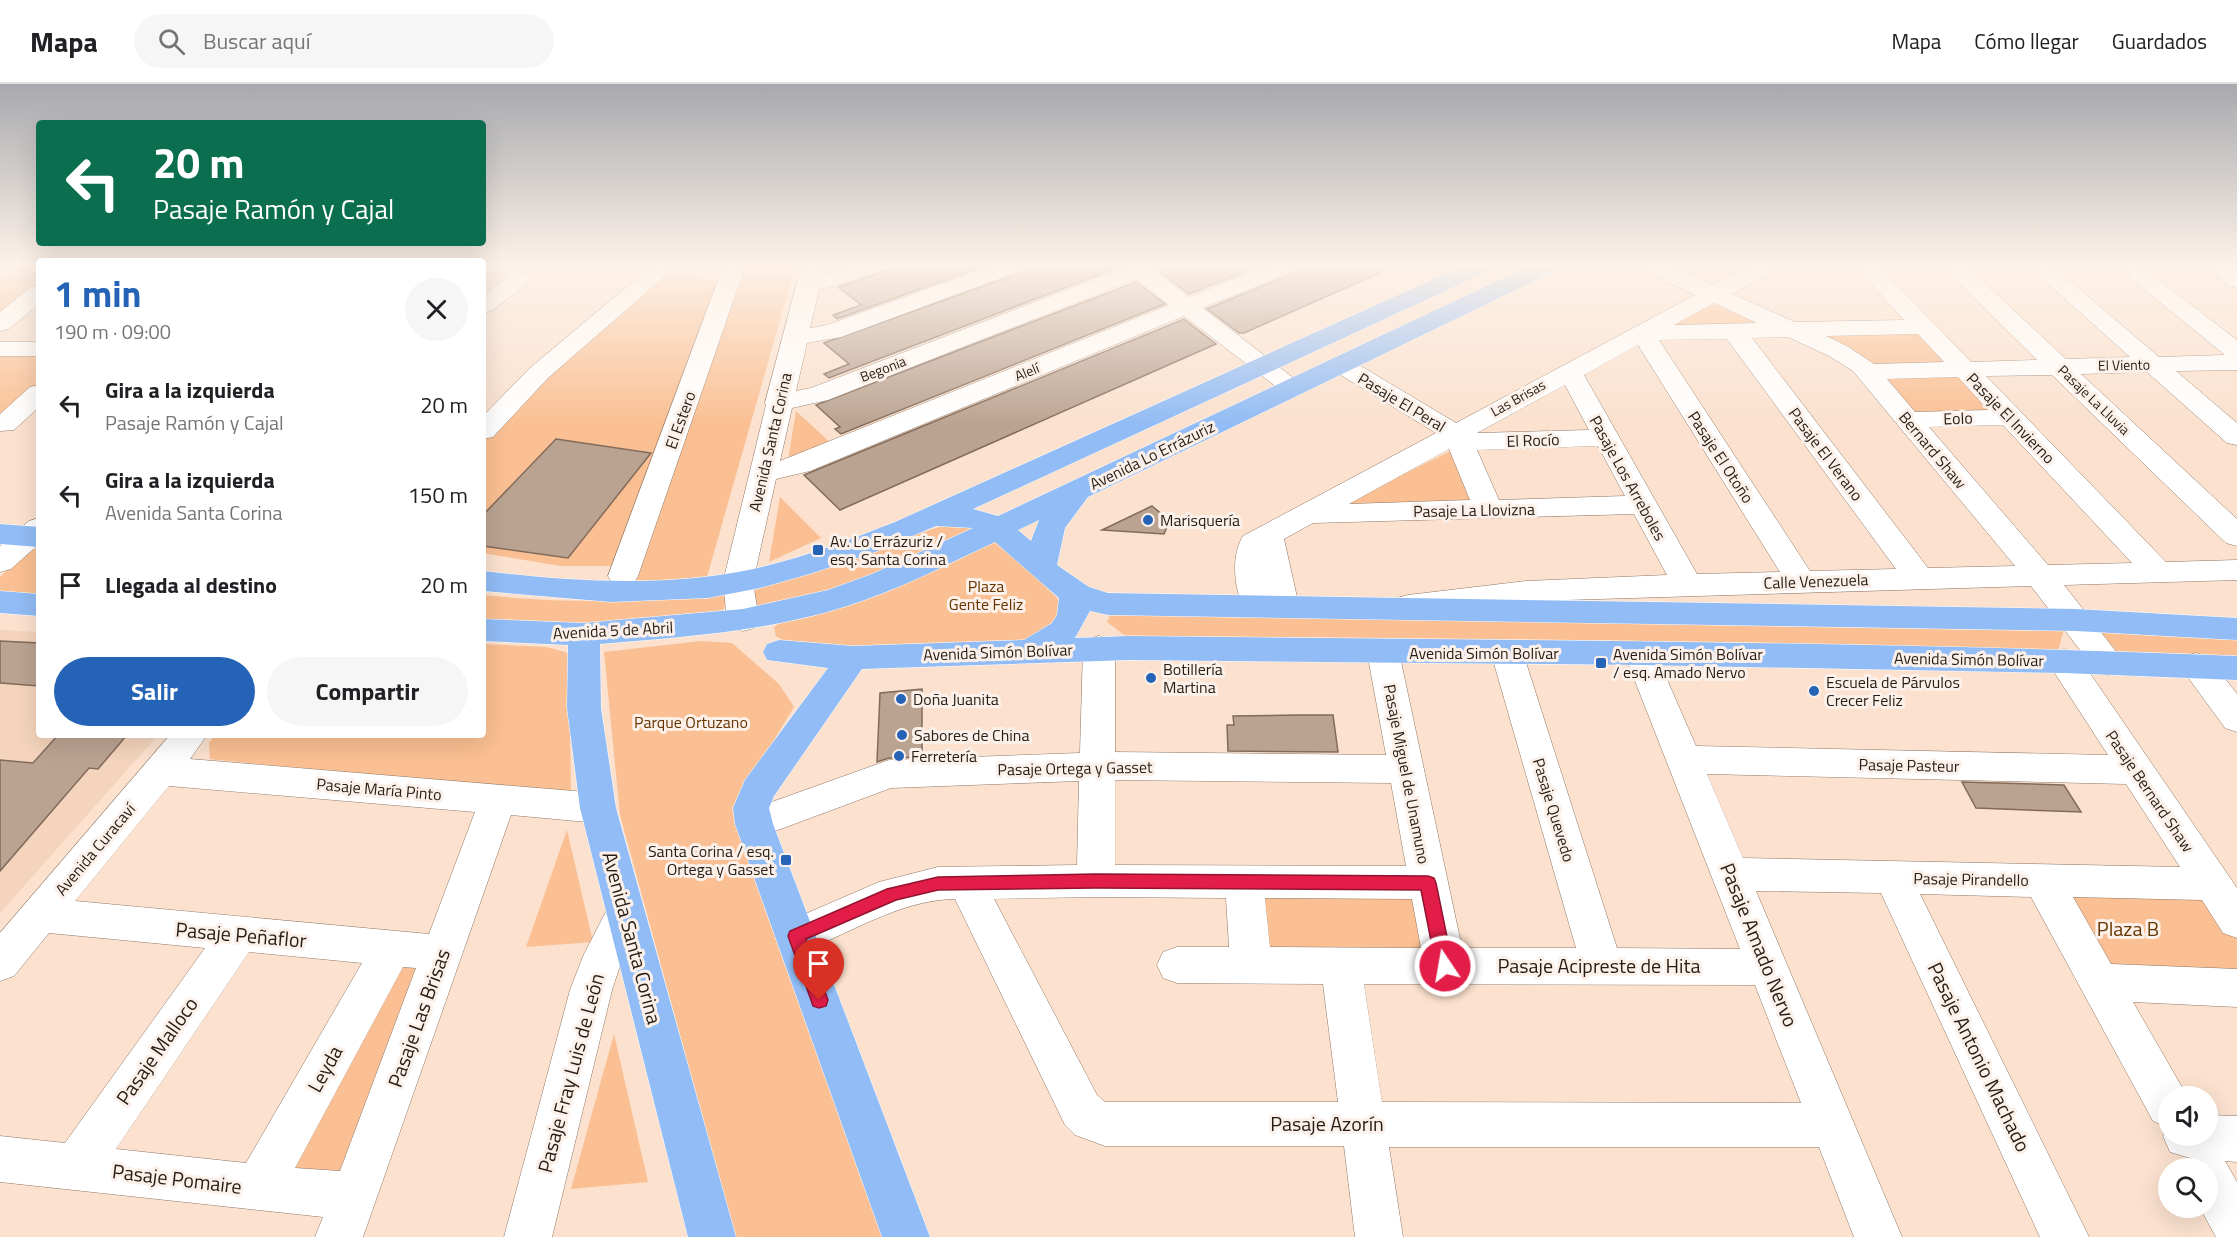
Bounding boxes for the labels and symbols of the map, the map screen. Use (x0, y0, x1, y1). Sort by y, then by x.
street label: Begonia (857, 350, 909, 387)
street label: El Viento (2098, 354, 2150, 375)
street label: Alelí (1011, 357, 1043, 386)
street label: Pasaje La Lluvia (2054, 360, 2135, 439)
street label: Pasaje El Peral (1353, 366, 1451, 438)
street label: Pasaje El Invierno (1961, 367, 2061, 469)
street label: Avenida Santa Corina (742, 370, 798, 514)
street label: Las Brisas (1486, 374, 1549, 421)
street label: El Estero (658, 388, 702, 452)
street label: Pasaje El Verano (1783, 402, 1869, 506)
street label: Eolo (1943, 405, 1973, 431)
street label: Pasaje El Otoño (1682, 406, 1760, 508)
street label: Bernard Shaw (1893, 406, 1973, 494)
street label: Pasaje Los Arreboles (1584, 411, 1672, 545)
street label: Avenida Lo Errázuriz (1085, 414, 1219, 496)
street label: El Rocío (1506, 427, 1560, 453)
street label: Pasaje La Llovizna (1413, 497, 1535, 523)
place label: Marisquería (1160, 508, 1240, 532)
marker: Marisquería (1141, 513, 1155, 527)
place label: Av. Lo Errázuriz / esq. Santa Corina (830, 529, 946, 571)
marker: Av. Lo Errázuriz / esq. Santa Corina (811, 543, 825, 557)
street label: Calle Venezuela (1763, 567, 1869, 595)
park label: Plaza Gente Feliz (949, 574, 1023, 616)
street label: Avenida 5 de Abril (552, 615, 674, 645)
street label: Avenida Simón Bolívar (923, 637, 1074, 667)
street label: Avenida Simón Bolívar (1409, 641, 1559, 665)
place label: Avenida Simón Bolívar / esq. Amado Nervo (1613, 642, 1763, 684)
street label: Avenida Simón Bolívar (1894, 646, 2045, 672)
marker: Avenida Simón Bolívar / esq. Amado Nervo (1594, 656, 1608, 670)
place label: Botillería Martina (1163, 657, 1223, 699)
place label: Escuela de Párvulos Crecer Feliz (1826, 670, 1960, 712)
marker: Botillería Martina (1144, 671, 1158, 685)
street label: Pasaje Miguel de Unamuno (1378, 682, 1436, 866)
marker: Escuela de Párvulos Crecer Feliz (1807, 684, 1821, 698)
place label: Doña Juanita (913, 687, 999, 711)
marker: Doña Juanita (894, 692, 908, 706)
park label: Parque Ortuzano (634, 710, 748, 734)
place label: Sabores de China (914, 723, 1029, 747)
street label: Pasaje Bernard Shaw (2100, 725, 2200, 857)
marker: Sabores de China (895, 728, 909, 742)
place label: Ferretería (911, 744, 977, 768)
marker: Ferretería (892, 749, 906, 763)
street label: Pasaje Pasteur (1859, 752, 1960, 778)
street label: Pasaje Ortega y Gasset (997, 755, 1153, 781)
street label: Pasaje Quevedo (1527, 755, 1581, 865)
street label: Pasaje María Pinto (315, 772, 443, 806)
street label: Avenida Curacaví (49, 797, 142, 900)
place label: Santa Corina / esq. Ortega y Gasset (648, 839, 774, 881)
street label: Avenida Santa Corina (595, 848, 670, 1028)
marker: Santa Corina / esq. Ortega y Gasset (779, 853, 793, 867)
street label: Pasaje Amado Nervo (1712, 858, 1807, 1032)
street label: Pasaje Pirandello (1913, 866, 2029, 892)
street label: Pasaje Peñaflor (174, 913, 308, 956)
park label: Plaza B (2097, 913, 2159, 944)
position arrow (1413, 934, 1477, 998)
pin (793, 938, 844, 1000)
street label: Pasaje Las Brisas (379, 944, 458, 1092)
street label: Pasaje Acipreste de Hita (1497, 950, 1701, 981)
street label: Pasaje Antonio Machado (1920, 957, 2039, 1157)
street label: Pasaje Fray Luis de León (529, 970, 612, 1176)
street label: Pasaje Malloco (108, 990, 205, 1111)
street label: Leyda (299, 1040, 350, 1098)
street label: Pasaje Azorín (1270, 1108, 1384, 1139)
street label: Pasaje Pomaire (111, 1155, 244, 1202)

